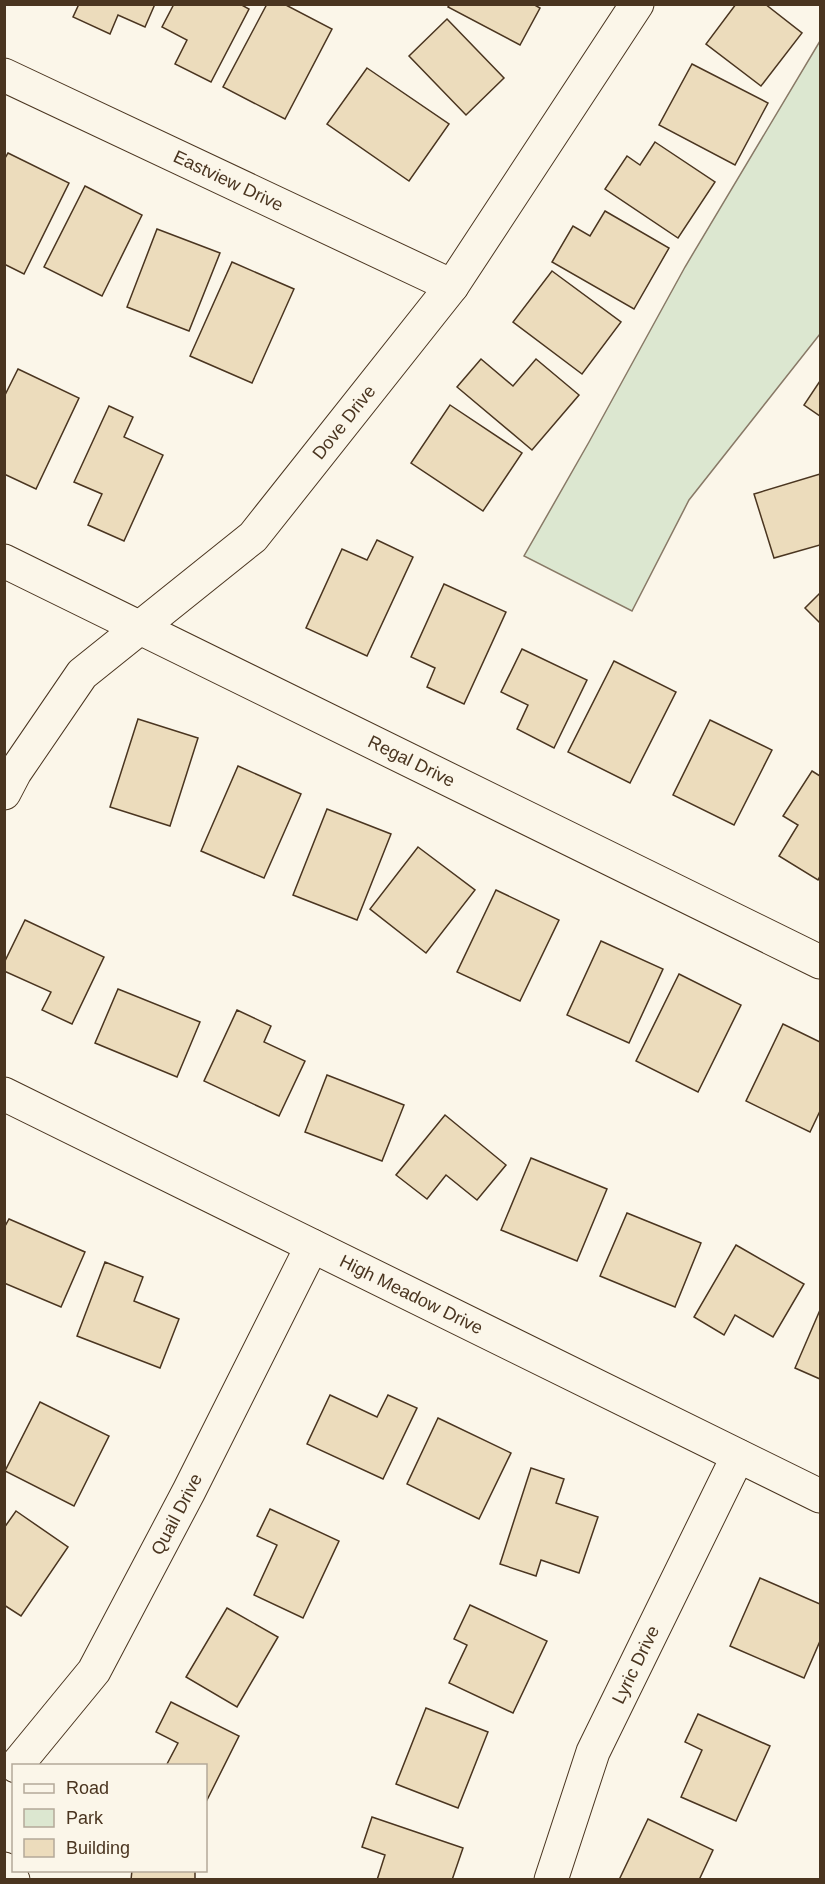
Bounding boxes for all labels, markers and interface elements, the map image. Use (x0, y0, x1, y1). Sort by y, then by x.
street label: Eastview Drive (170, 146, 286, 215)
street label: Dove Drive (308, 381, 379, 463)
street label: Regal Drive (365, 732, 458, 791)
street label: High Meadow Drive (336, 1251, 486, 1338)
street label: Quail Drive (147, 1470, 206, 1558)
street label: Lyric Drive (608, 1622, 663, 1707)
legend (12, 1764, 207, 1872)
text: Road (66, 1778, 109, 1798)
text: Park (66, 1808, 104, 1828)
text: Building (66, 1838, 130, 1858)

